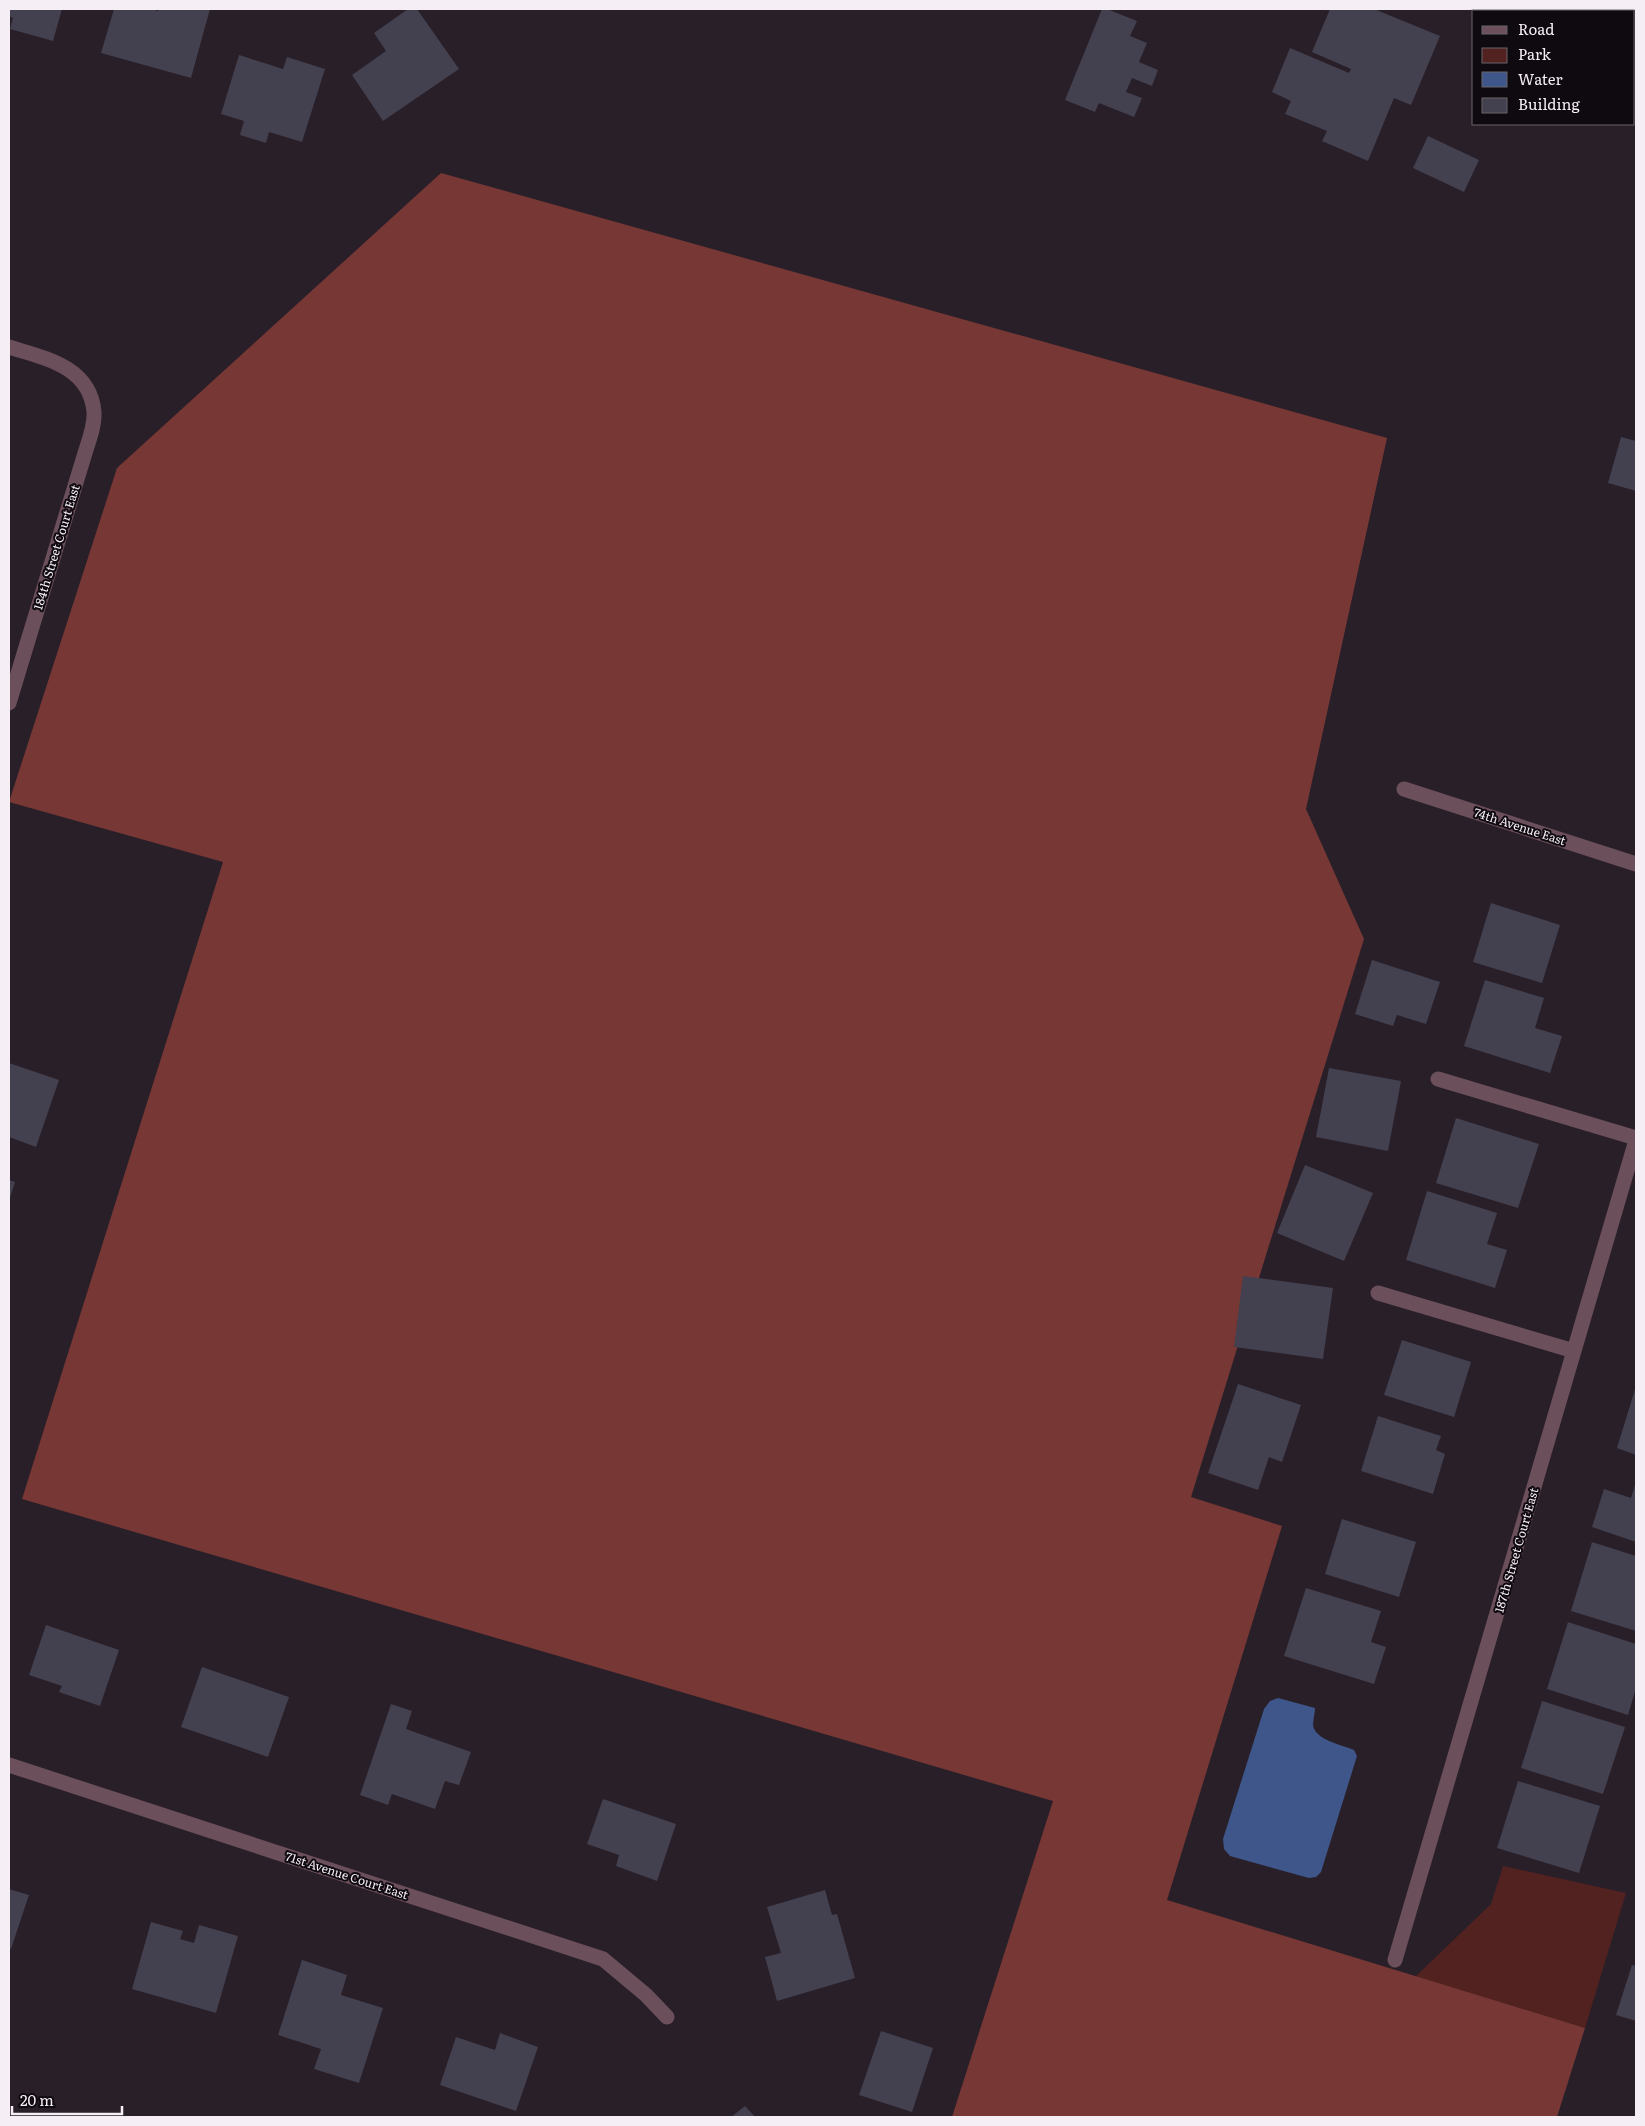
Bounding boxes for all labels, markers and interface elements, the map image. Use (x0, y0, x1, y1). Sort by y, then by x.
legend (1472, 10, 1635, 125)
text: Road (1518, 17, 1554, 40)
text: Park (1518, 42, 1552, 65)
text: Water (1518, 67, 1563, 90)
text: Building (1518, 92, 1580, 115)
street label: 184th Street Court East (28, 482, 84, 612)
street label: 74th Avenue East (1472, 803, 1568, 849)
street label: 187th Street Court East (1490, 1485, 1543, 1615)
street label: 71st Avenue Court East (283, 1847, 411, 1903)
scale bar (12, 2084, 122, 2116)
text: 20 m (20, 2088, 54, 2111)

